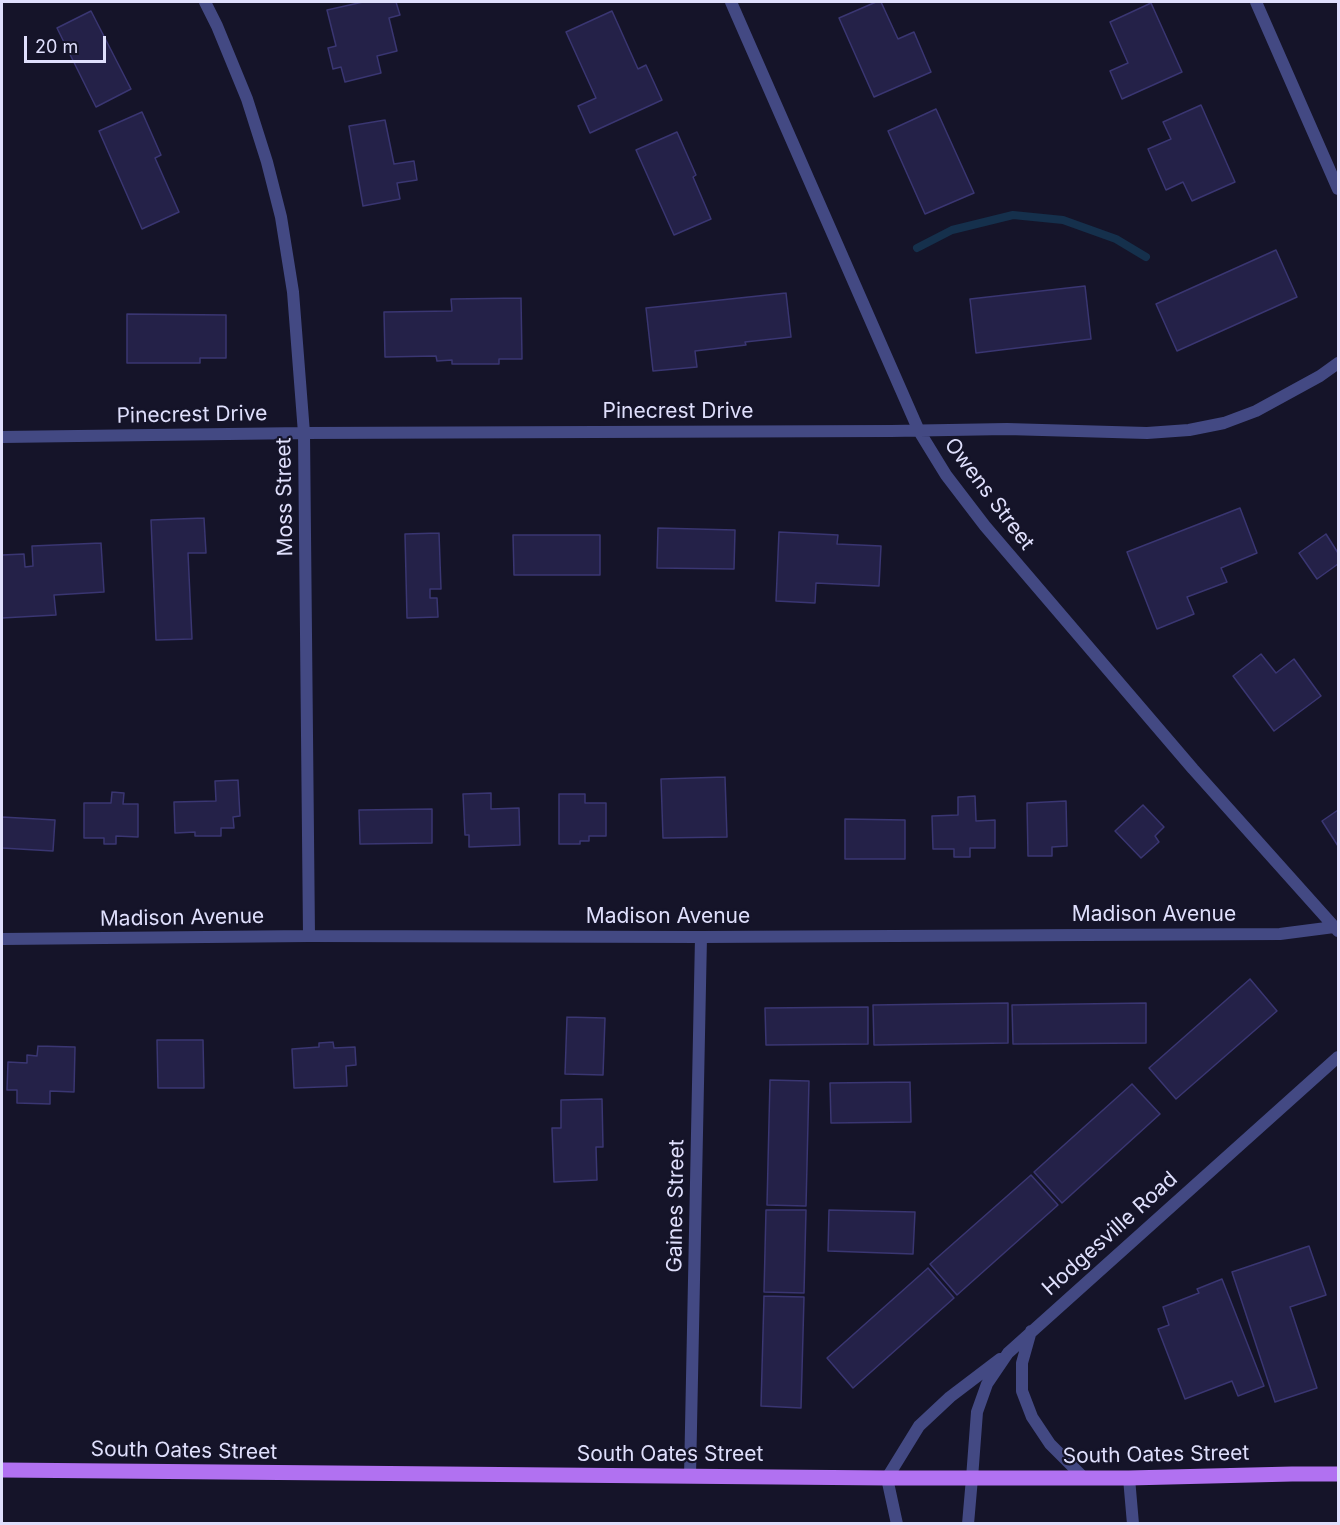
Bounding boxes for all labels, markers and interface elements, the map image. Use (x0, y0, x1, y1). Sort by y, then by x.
scale bar (27, 24, 110, 62)
text: 20 m (35, 36, 78, 57)
street label: Pinecrest Drive (603, 399, 753, 425)
street label: Pinecrest Drive (116, 401, 268, 429)
street label: Owens Street (939, 433, 1039, 555)
street label: Moss Street (271, 437, 299, 557)
street label: Madison Avenue (1072, 902, 1236, 928)
street label: Madison Avenue (100, 904, 264, 932)
street label: Madison Avenue (586, 904, 750, 930)
street label: Gaines Street (662, 1139, 690, 1273)
street label: Hodgesville Road (1037, 1167, 1183, 1301)
street label: South Oates Street (90, 1437, 278, 1465)
street label: South Oates Street (1062, 1441, 1250, 1469)
street label: South Oates Street (577, 1442, 763, 1468)

